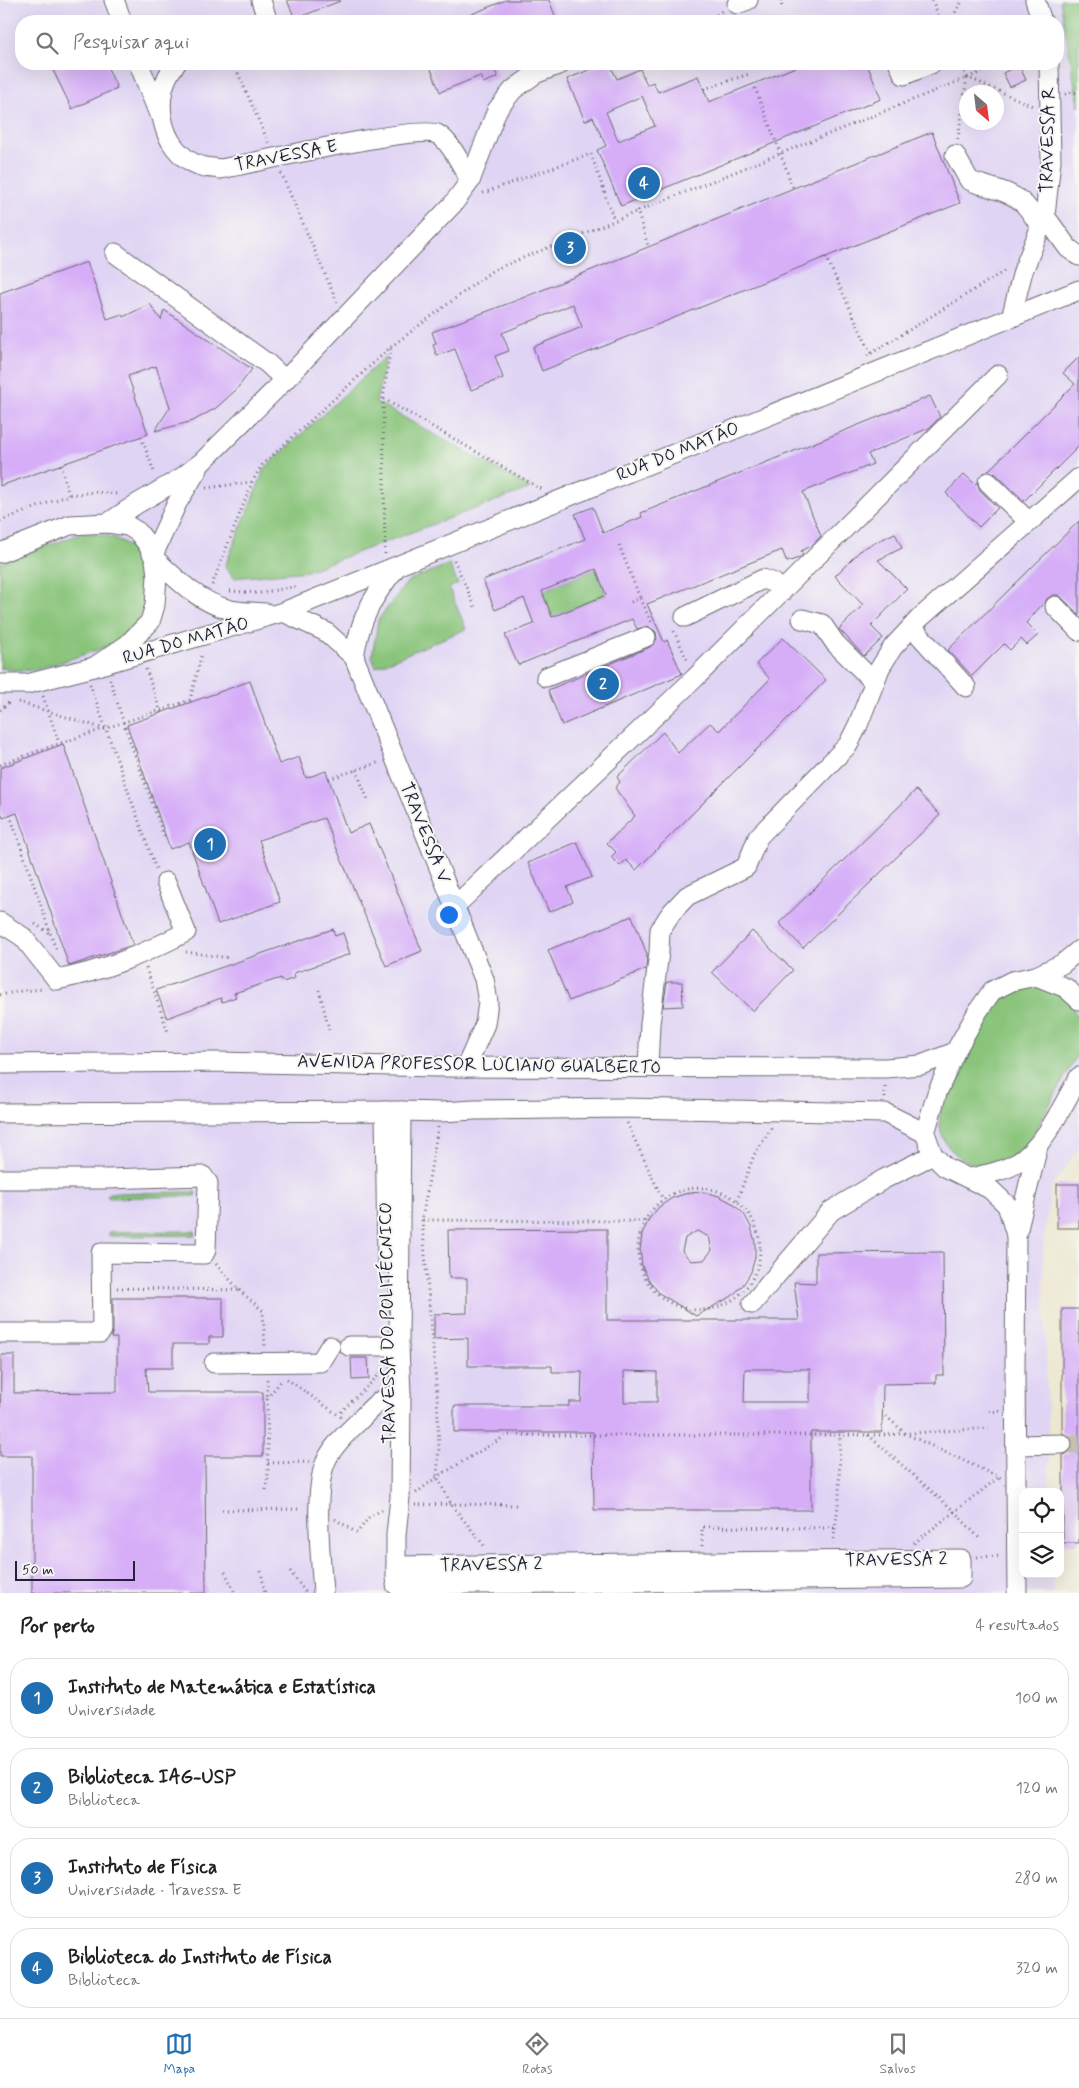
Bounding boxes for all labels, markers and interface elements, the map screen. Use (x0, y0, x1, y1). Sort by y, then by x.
search box (15, 15, 1064, 70)
icon: search (33, 29, 61, 57)
text: Pesquisar aqui (73, 30, 189, 55)
north arrow (959, 85, 1004, 130)
street label: TRAVESSA R (1035, 86, 1061, 193)
street label: TRAVESSA E (233, 134, 339, 178)
pin: 4 (628, 164, 660, 202)
pin: 3 (554, 229, 586, 267)
street label: RUA DO MATÃO (613, 416, 743, 488)
street label: RUA DO MATÃO (120, 611, 252, 671)
pin: 2 (587, 665, 619, 703)
street label: TRAVESSA V (394, 779, 456, 888)
pin: 1 (194, 825, 226, 863)
your location (436, 902, 462, 928)
street label: AVENIDA PROFESSOR LUCIANO GUALBERTO (297, 1050, 661, 1080)
street label: TRAVESSA DO POLITÉCNICO (374, 1202, 402, 1444)
map controls (1019, 1488, 1064, 1578)
button: locate (1019, 1488, 1064, 1533)
button: layers (1019, 1533, 1064, 1578)
street label: TRAVESSA 2 (845, 1547, 948, 1573)
street label: TRAVESSA 2 (440, 1552, 543, 1578)
scale bar (15, 1558, 135, 1581)
text: 50 m (22, 1561, 53, 1579)
text: Por perto (20, 1612, 95, 1640)
text: 4 resultados (975, 1615, 1059, 1636)
text: Instituto de Matemática e Estatística (68, 1675, 376, 1700)
text: 1 (33, 1688, 41, 1709)
text: 100 m (1015, 1688, 1058, 1709)
text: Universidade (68, 1700, 156, 1721)
text: Biblioteca IAG-USP (68, 1765, 236, 1790)
text: 2 (33, 1778, 41, 1799)
text: 120 m (1016, 1778, 1058, 1799)
text: Biblioteca (68, 1790, 140, 1811)
text: Instituto de Física (68, 1855, 217, 1880)
text: 3 (33, 1868, 41, 1889)
text: 280 m (1015, 1868, 1058, 1889)
text: Universidade · Travessa E (68, 1880, 242, 1901)
text: Biblioteca do Instituto de Física (68, 1945, 332, 1970)
text: 4 (32, 1958, 42, 1979)
text: 320 m (1016, 1958, 1058, 1979)
text: Biblioteca (68, 1970, 140, 1991)
tab: Mapa (163, 2030, 195, 2078)
tab: Rotas (522, 2030, 553, 2078)
tab: Salvos (879, 2030, 916, 2078)

